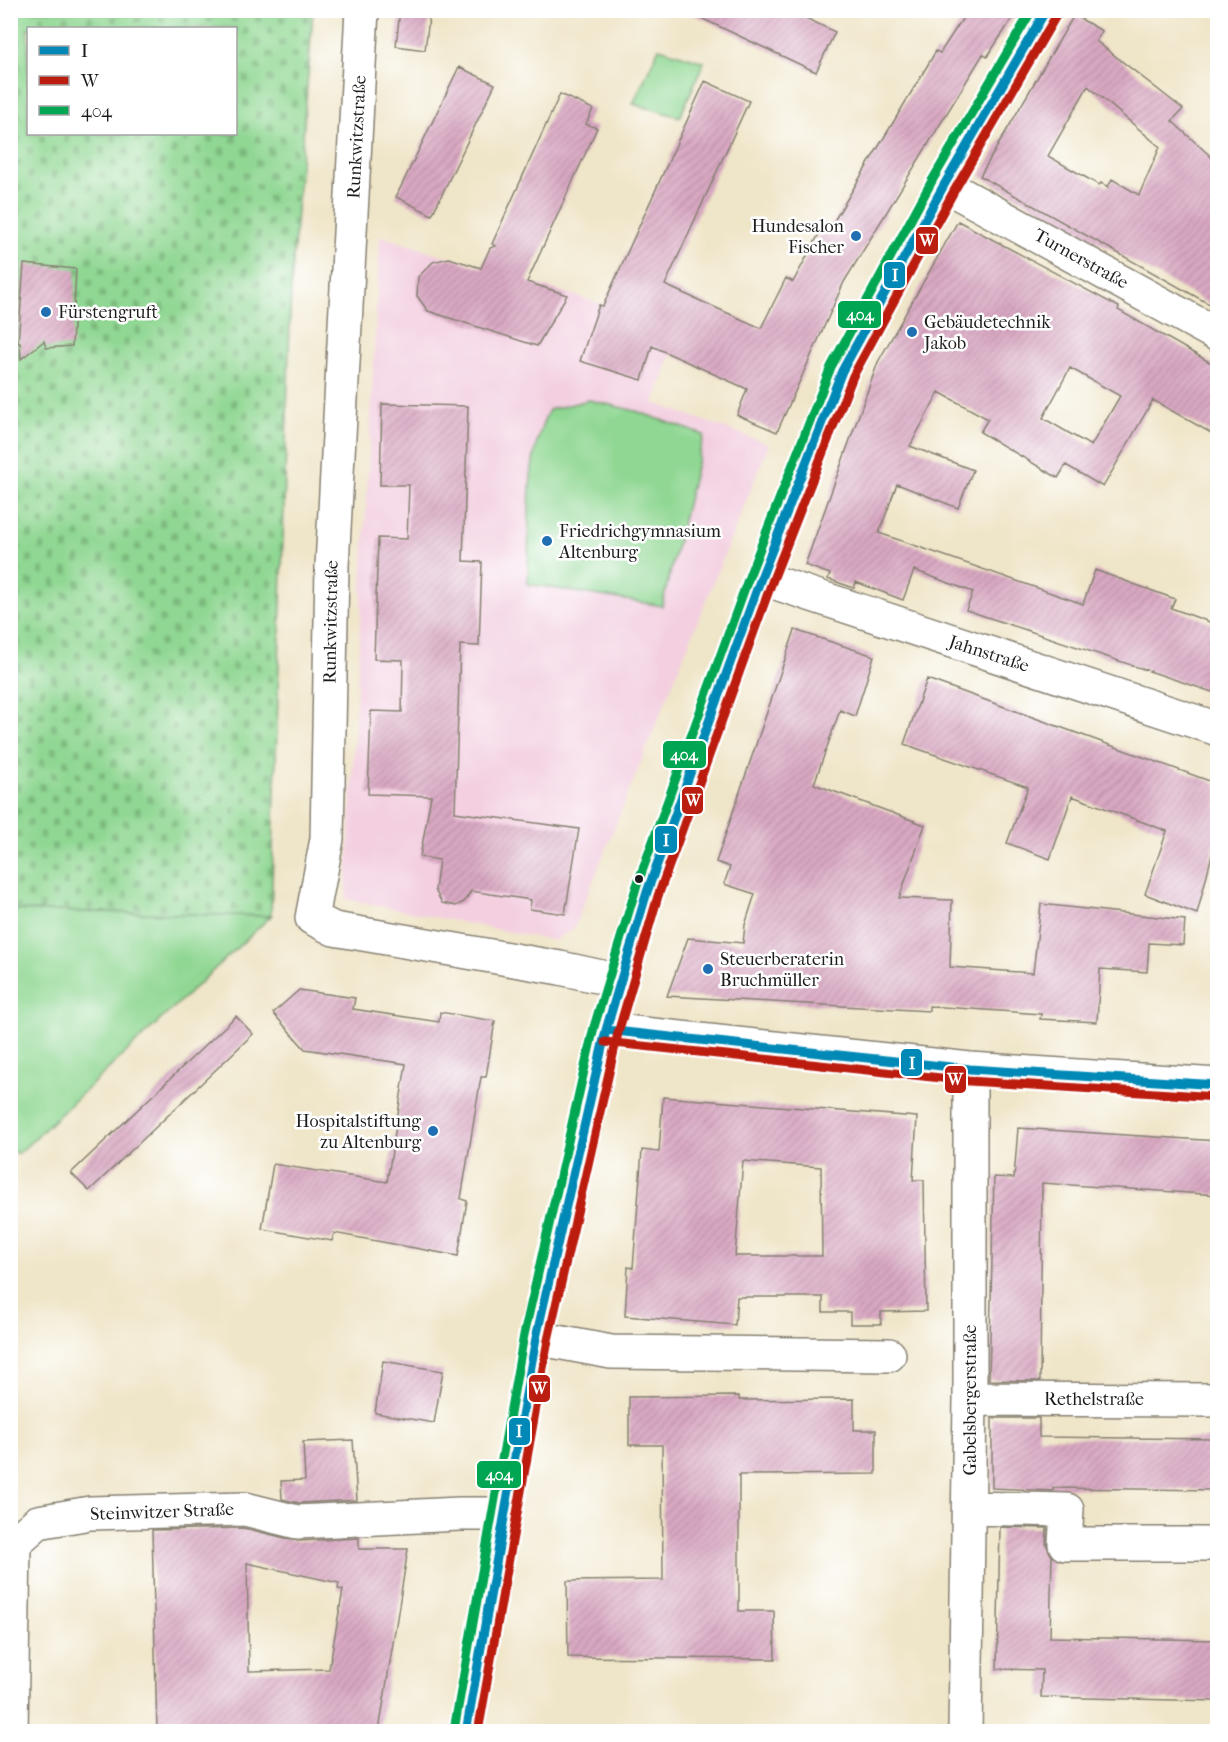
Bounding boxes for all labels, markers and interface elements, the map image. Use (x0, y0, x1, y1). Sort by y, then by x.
legend (27, 27, 237, 135)
text: I (81, 41, 88, 62)
text: W (80, 71, 100, 92)
street label: Runkwitzstraße (343, 75, 371, 199)
text: 404 (81, 101, 112, 122)
place label: Hundesalon Fischer (751, 216, 845, 258)
street label: Turnerstraße (1030, 225, 1132, 294)
line badge: W (915, 226, 939, 255)
marker: Hundesalon Fischer (849, 229, 863, 243)
text: W (918, 231, 936, 250)
line badge: I (883, 261, 906, 289)
text: I (892, 266, 899, 285)
line badge: 404 (837, 300, 882, 329)
place label: Fürstengruft (58, 302, 158, 323)
marker: Fürstengruft (39, 305, 53, 319)
text: 404 (845, 305, 875, 325)
place label: Gebäudetechnik Jakob (922, 312, 1051, 354)
marker: Gebäudetechnik Jakob (905, 325, 919, 339)
place label: Friedrichgymnasium Altenburg (558, 521, 721, 563)
marker: Friedrichgymnasium Altenburg (540, 534, 554, 548)
street label: Runkwitzstraße (319, 560, 343, 684)
street label: Jahnstraße (944, 631, 1032, 677)
line badge: 404 (662, 740, 707, 769)
text: 404 (669, 745, 699, 765)
line badge: W (681, 786, 704, 815)
text: W (684, 791, 702, 810)
line badge: I (654, 825, 678, 854)
text: I (663, 831, 670, 850)
unlabelled marker (633, 873, 645, 885)
place label: Steuerberaterin Bruchmüller (720, 949, 845, 991)
marker: Steuerberaterin Bruchmüller (701, 962, 715, 976)
line badge: I (900, 1048, 923, 1077)
text: I (909, 1054, 916, 1073)
line badge: W (944, 1065, 967, 1094)
text: W (946, 1070, 964, 1089)
place label: Hospitalstiftung zu Altenburg (296, 1111, 421, 1153)
marker: Hospitalstiftung zu Altenburg (426, 1124, 440, 1138)
street label: Gabelsbergerstraße (960, 1324, 981, 1475)
line badge: W (528, 1374, 551, 1403)
text: W (530, 1379, 548, 1398)
street label: Rethelstraße (1044, 1389, 1144, 1410)
line badge: I (508, 1417, 531, 1446)
text: I (516, 1422, 523, 1441)
line badge: 404 (476, 1460, 522, 1489)
text: 404 (484, 1465, 514, 1485)
street label: Steinwitzer Straße (90, 1499, 234, 1525)

